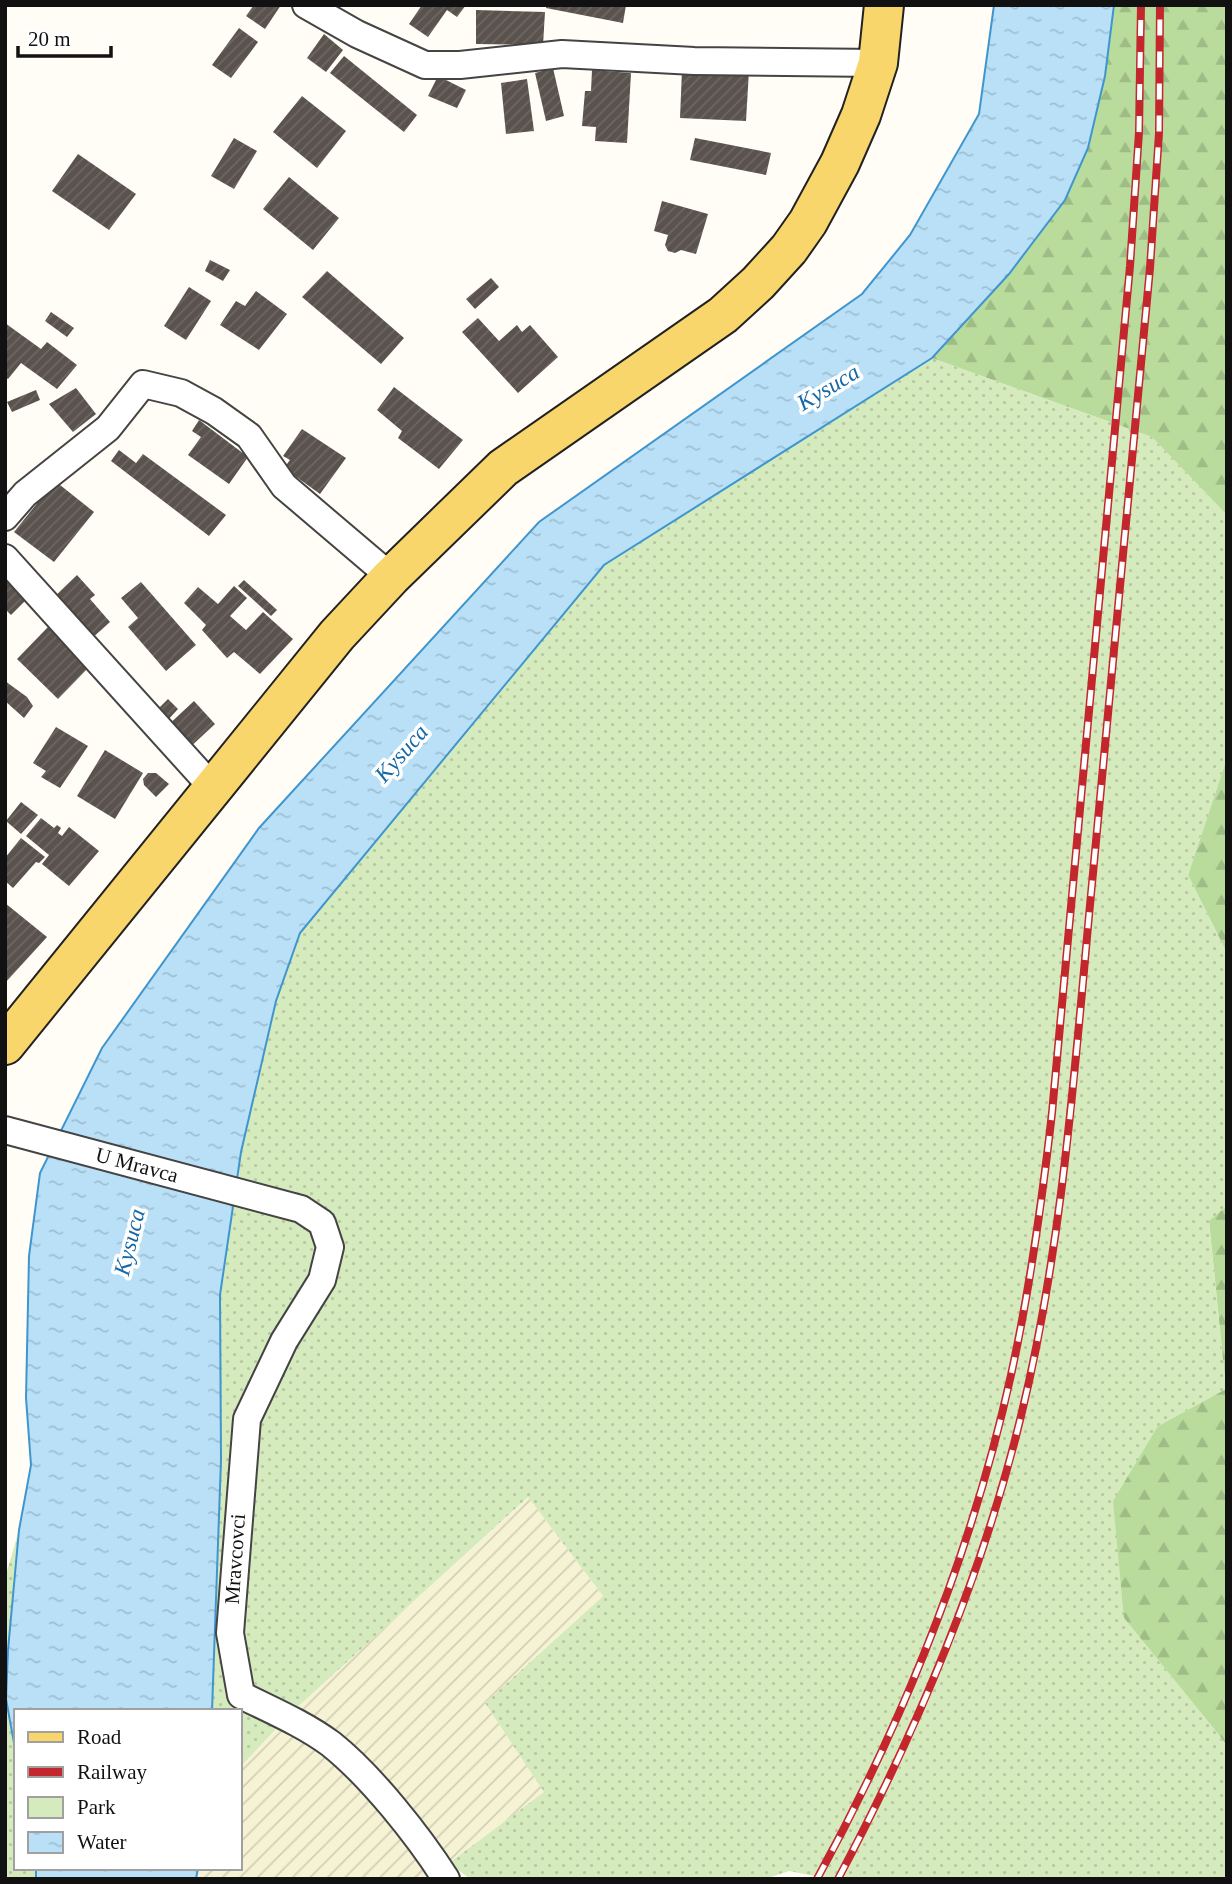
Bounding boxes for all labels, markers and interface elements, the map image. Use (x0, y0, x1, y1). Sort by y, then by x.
scale bar (18, 14, 110, 58)
text: 20 m (28, 27, 71, 51)
water label: Kysuca (792, 359, 864, 416)
water label: Kysuca (369, 720, 433, 788)
street label: U Mravca (93, 1142, 182, 1188)
water label: Kysuca (109, 1206, 150, 1279)
street label: Mravcovci (220, 1513, 250, 1605)
legend (14, 1709, 242, 1870)
text: Road (77, 1725, 122, 1749)
text: Railway (77, 1760, 147, 1784)
text: Park (77, 1795, 116, 1819)
text: Water (77, 1830, 127, 1854)

